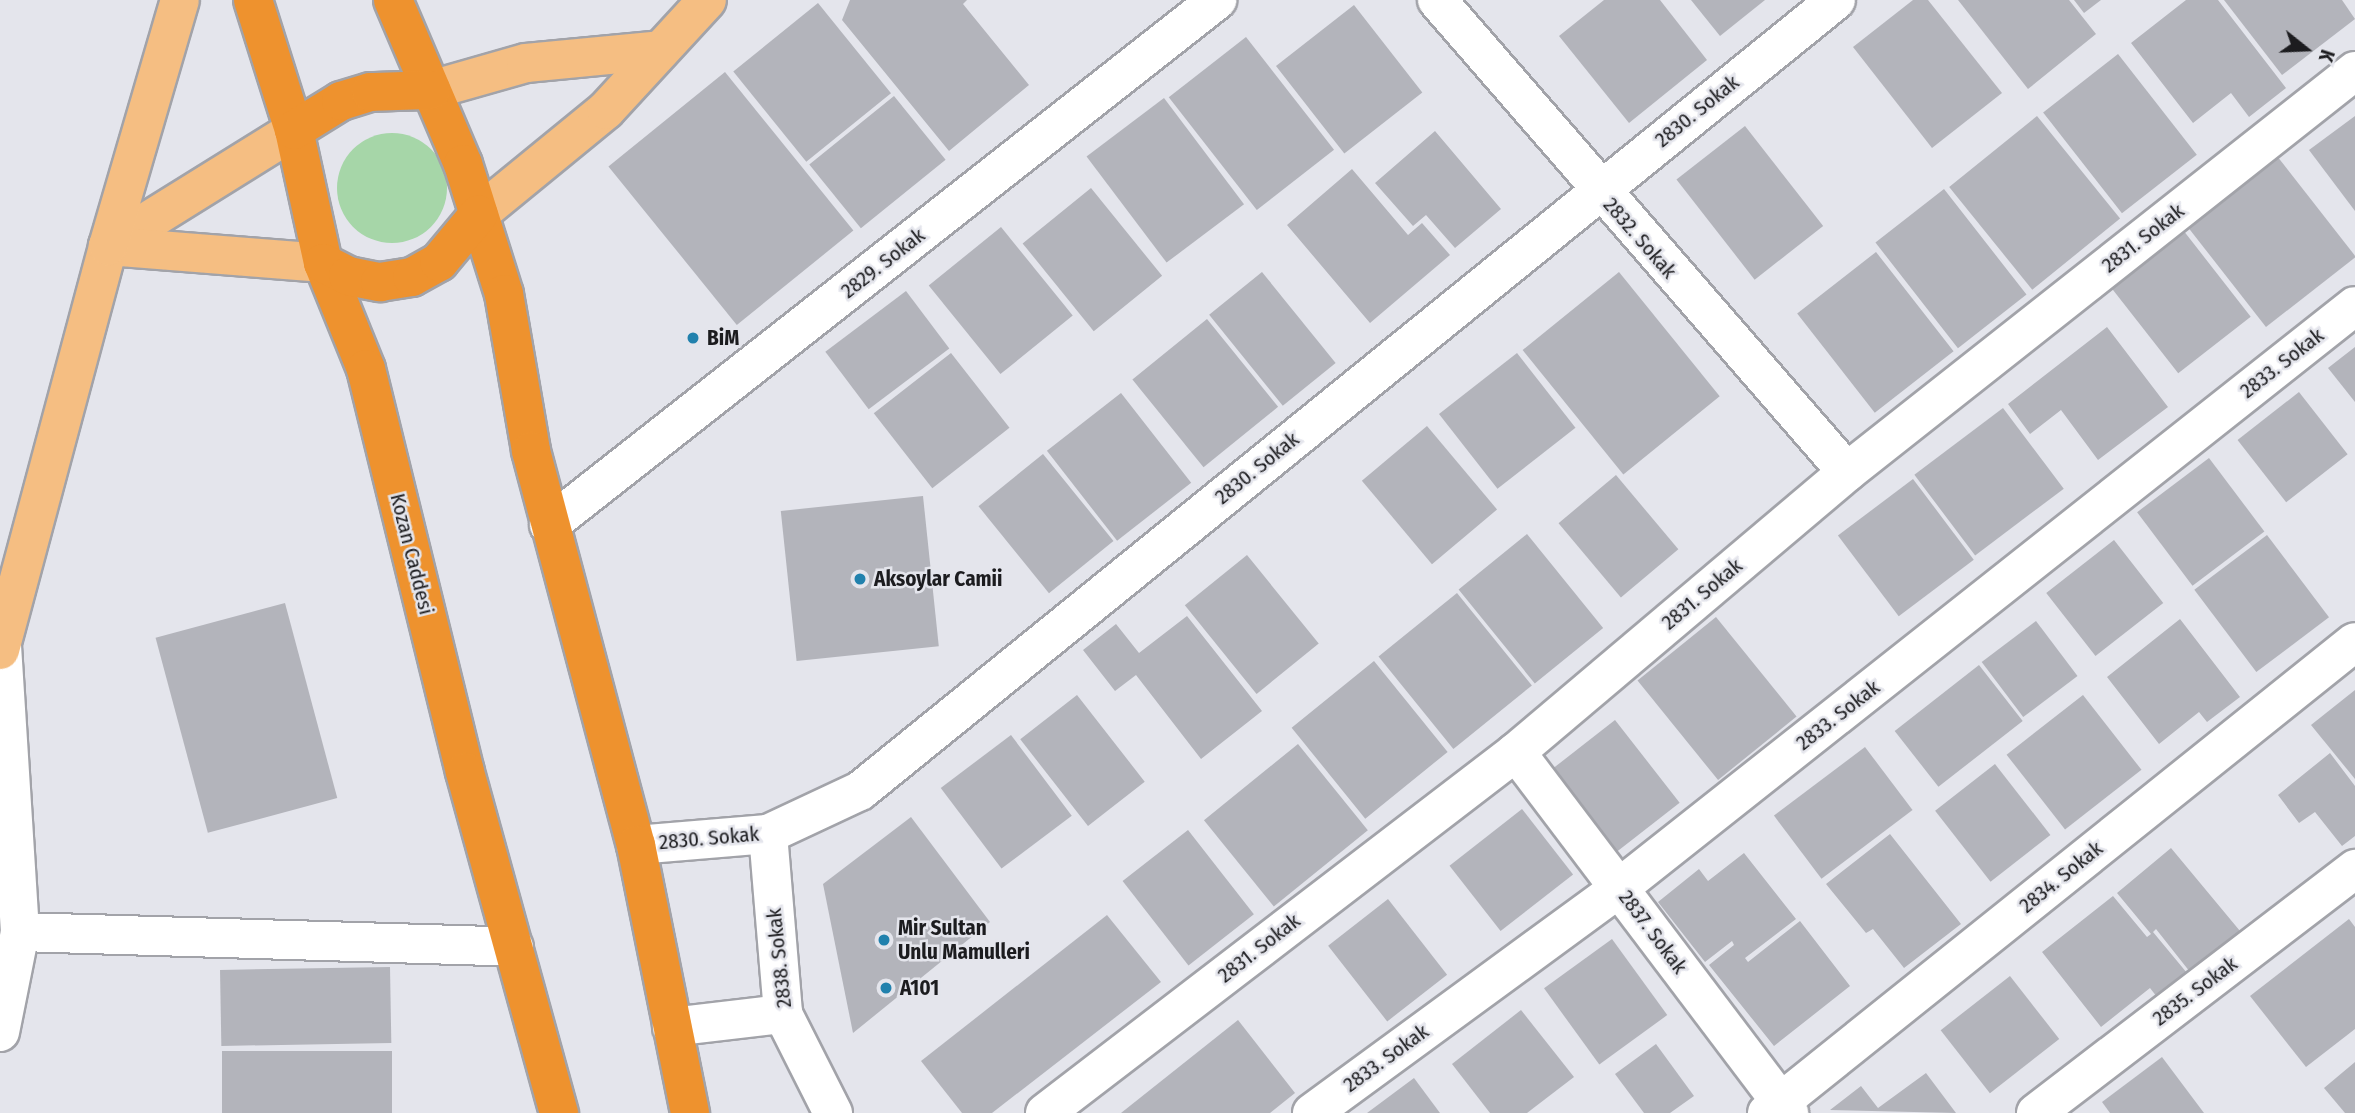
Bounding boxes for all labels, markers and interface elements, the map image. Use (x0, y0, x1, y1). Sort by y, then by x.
north arrow (2271, 14, 2341, 84)
text: K (2314, 47, 2339, 64)
street label: 2830. Sokak (1650, 70, 1744, 152)
street label: 2832. Sokak (1598, 192, 1682, 284)
street label: 2831. Sokak (2097, 198, 2189, 278)
street label: 2829. Sokak (836, 222, 930, 304)
street label: 2833. Sokak (2235, 323, 2329, 403)
place label: BiM (707, 325, 739, 351)
marker: BiM (685, 330, 701, 346)
street label: 2830. Sokak (1210, 427, 1304, 509)
street label: Kozan Caddesi (385, 491, 439, 617)
street label: 2831. Sokak (1657, 553, 1747, 635)
place label: Aksoylar Camii (874, 566, 1002, 592)
marker: Aksoylar Camii (852, 571, 868, 587)
street label: 2833. Sokak (1791, 675, 1885, 755)
street label: 2830. Sokak (658, 821, 760, 855)
street label: 2834. Sokak (2014, 836, 2108, 918)
street label: 2837. Sokak (1613, 885, 1693, 979)
street label: 2838. Sokak (761, 907, 797, 1009)
street label: 2831. Sokak (1213, 908, 1305, 988)
place label: Mir Sultan Unlu Mamulleri (898, 915, 1030, 965)
marker: Mir Sultan Unlu Mamulleri (876, 932, 892, 948)
street label: 2835. Sokak (2148, 951, 2242, 1031)
place label: A101 (900, 975, 939, 1001)
marker: A101 (878, 980, 894, 996)
street label: 2833. Sokak (1339, 1019, 1433, 1097)

